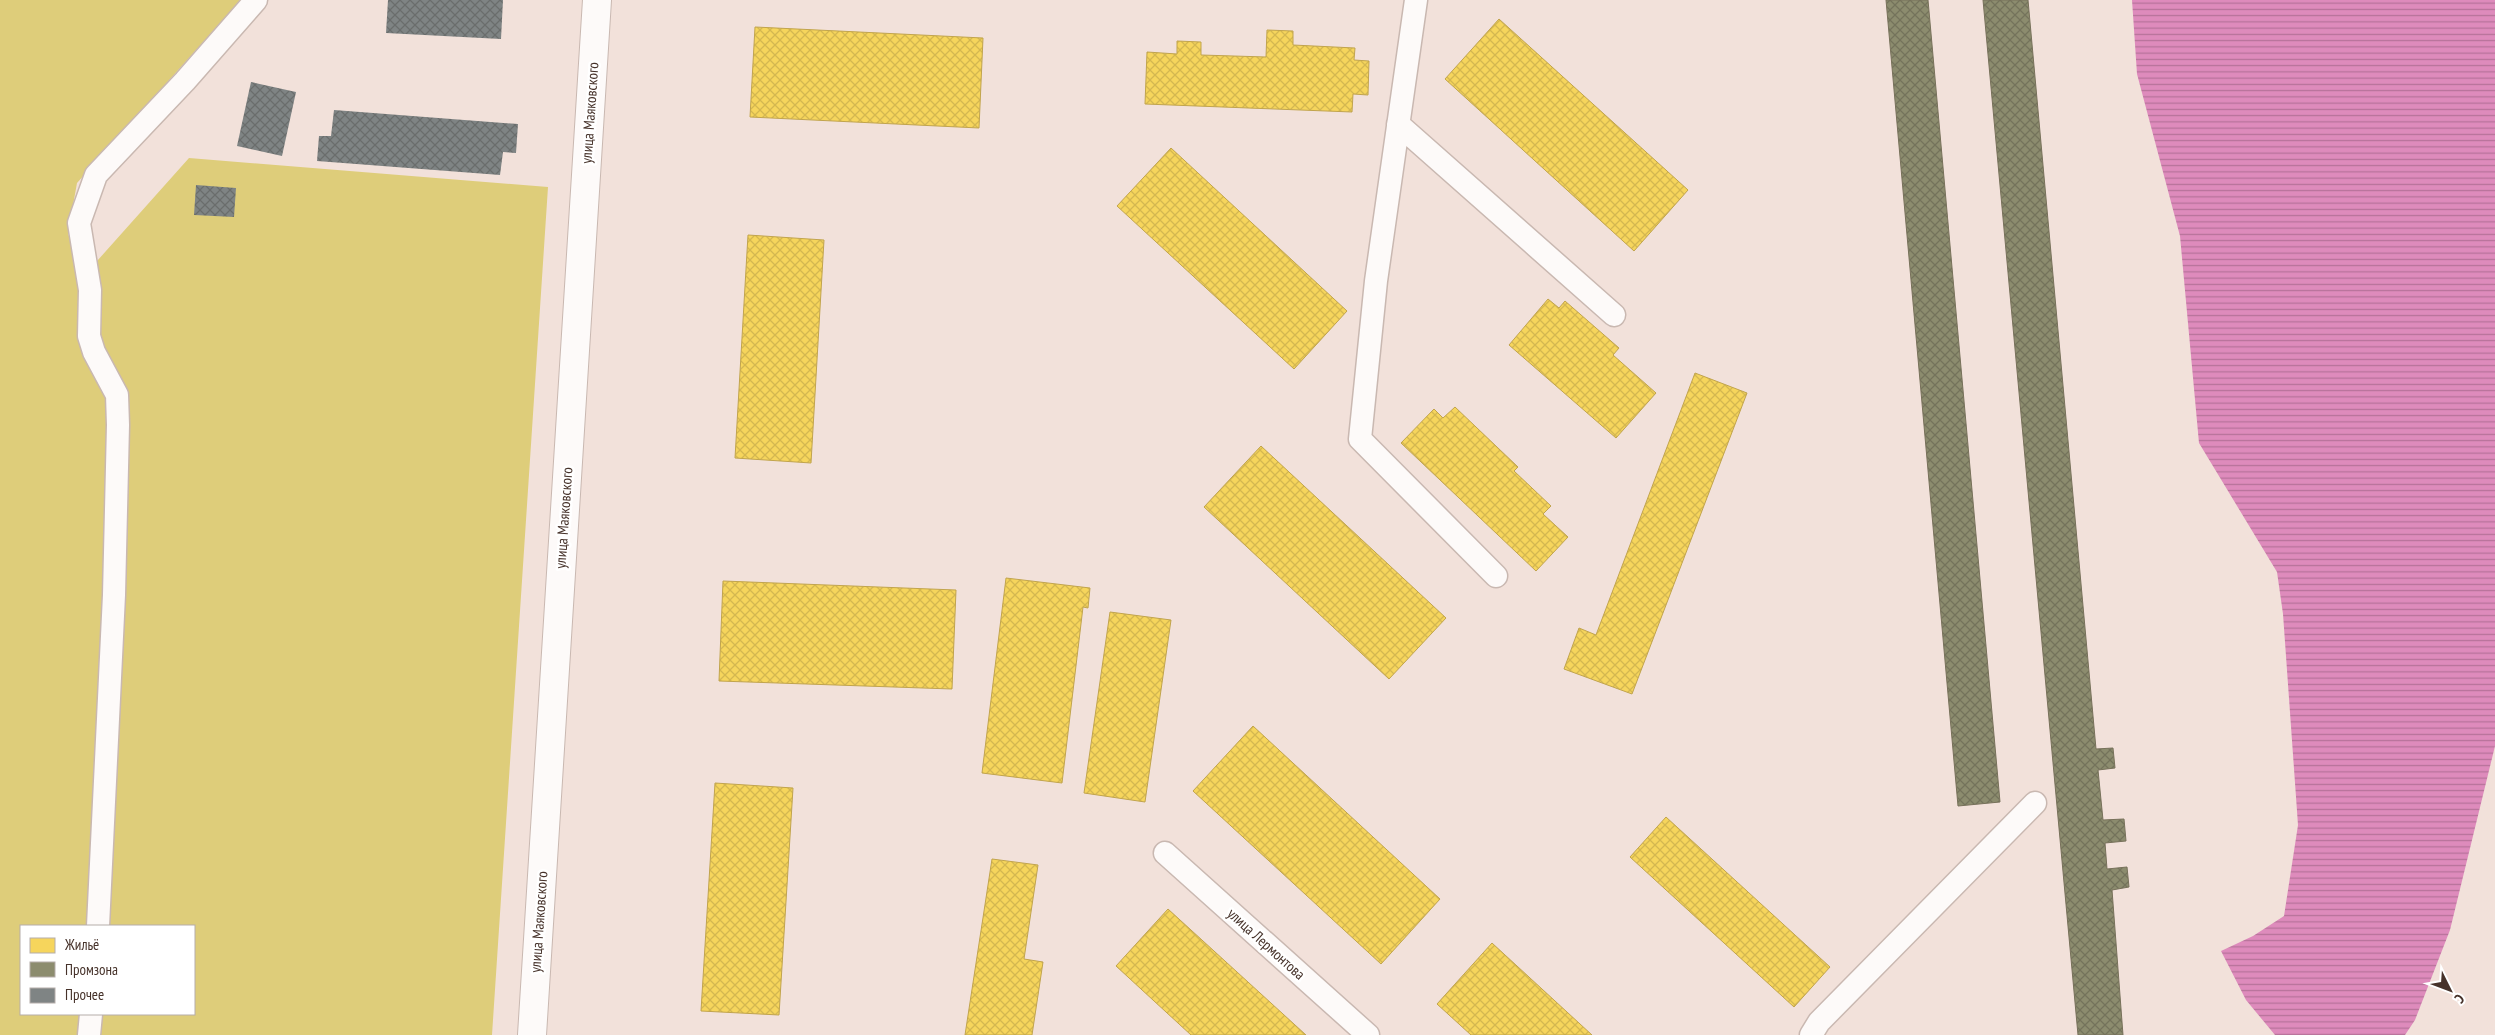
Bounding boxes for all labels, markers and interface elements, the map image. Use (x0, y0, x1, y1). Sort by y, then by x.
street label: улица Маяковского (576, 62, 603, 164)
street label: улица Маяковского (550, 467, 577, 569)
street label: улица Маяковского (525, 871, 552, 973)
street label: улица Лермонтова (1223, 904, 1309, 984)
legend (20, 925, 195, 1015)
text: Жильё (64, 935, 99, 954)
text: Промзона (65, 960, 118, 979)
north arrow (2425, 965, 2475, 1015)
text: Прочее (65, 985, 104, 1004)
text: С (2450, 990, 2468, 1008)

